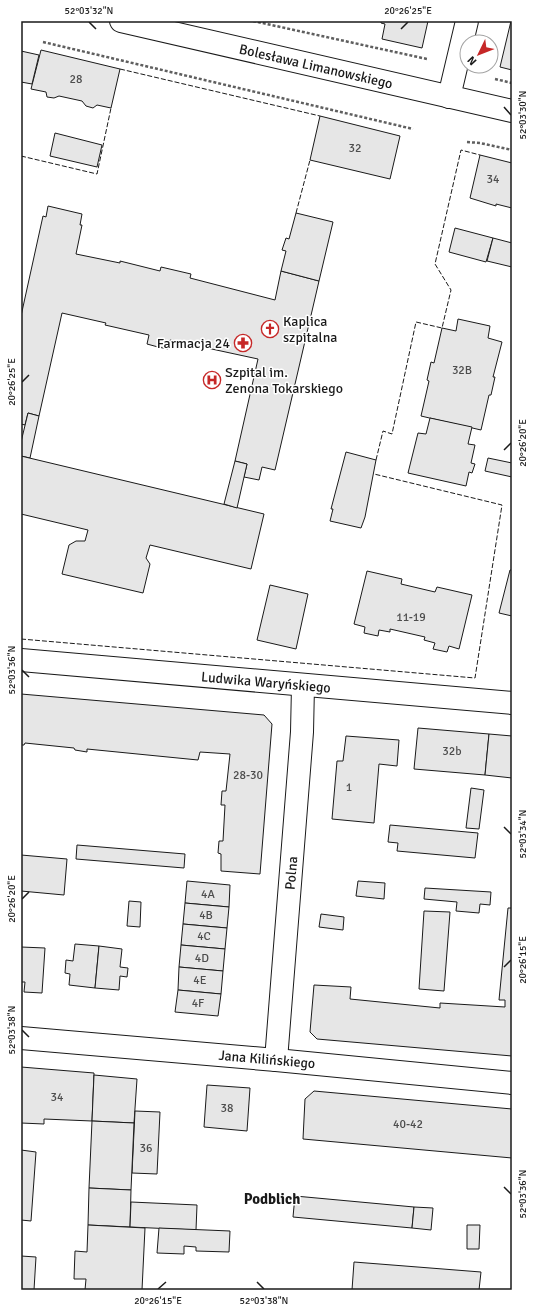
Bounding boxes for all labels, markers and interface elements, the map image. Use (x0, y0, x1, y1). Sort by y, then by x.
text: 52°03'32"N (65, 5, 113, 17)
text: 20°26'25"E (384, 5, 432, 17)
north arrow (459, 34, 499, 74)
street label: Bolesława Limanowskiego (237, 41, 394, 92)
text: N (465, 53, 479, 68)
house number: 28 (70, 72, 82, 87)
text: 52°03'30"N (517, 91, 529, 139)
house number: 32 (349, 141, 361, 156)
house number: 34 (487, 172, 500, 187)
place label: Kaplica szpitalna (283, 313, 337, 346)
church icon: Kaplica szpitalna (260, 319, 280, 339)
pharmacy icon: Farmacja 24 (233, 333, 253, 353)
place label: Farmacja 24 (157, 335, 230, 352)
text: 20°26'25"E (6, 358, 18, 406)
house number: 32B (452, 363, 472, 378)
place label: Szpital im. Zenona Tokarskiego (225, 364, 343, 397)
hospital icon: Szpital im. Zenona Tokarskiego (202, 370, 222, 390)
text: 20°26'20"E (517, 419, 529, 467)
house number: 11-19 (396, 610, 426, 625)
text: 52°03'36"N (6, 646, 18, 694)
street label: Ludwika Waryńskiego (200, 668, 331, 697)
house number: 32b (442, 744, 462, 759)
house number: 28-30 (233, 768, 263, 783)
house number: 1 (346, 780, 352, 795)
text: 52°03'34"N (517, 810, 529, 858)
street label: Polna (282, 856, 301, 891)
text: 20°26'20"E (6, 875, 18, 923)
house number: 4A (201, 887, 216, 902)
house number: 4B (199, 908, 213, 923)
house number: 4C (197, 929, 211, 944)
text: 20°26'15"E (517, 936, 529, 984)
house number: 4D (195, 951, 209, 966)
house number: 4E (193, 973, 207, 988)
house number: 4F (192, 996, 204, 1011)
text: 52°03'38"N (6, 1006, 18, 1054)
street label: Jana Kilińskiego (218, 1047, 316, 1072)
house number: 34 (51, 1090, 64, 1105)
house number: 38 (221, 1101, 233, 1116)
house number: 40-42 (393, 1117, 423, 1132)
house number: 36 (140, 1141, 152, 1156)
text: 52°03'36"N (517, 1170, 529, 1218)
district label: Podblich (244, 1190, 300, 1208)
text: 20°26'15"E (134, 1295, 182, 1307)
text: 52°03'38"N (240, 1295, 288, 1307)

